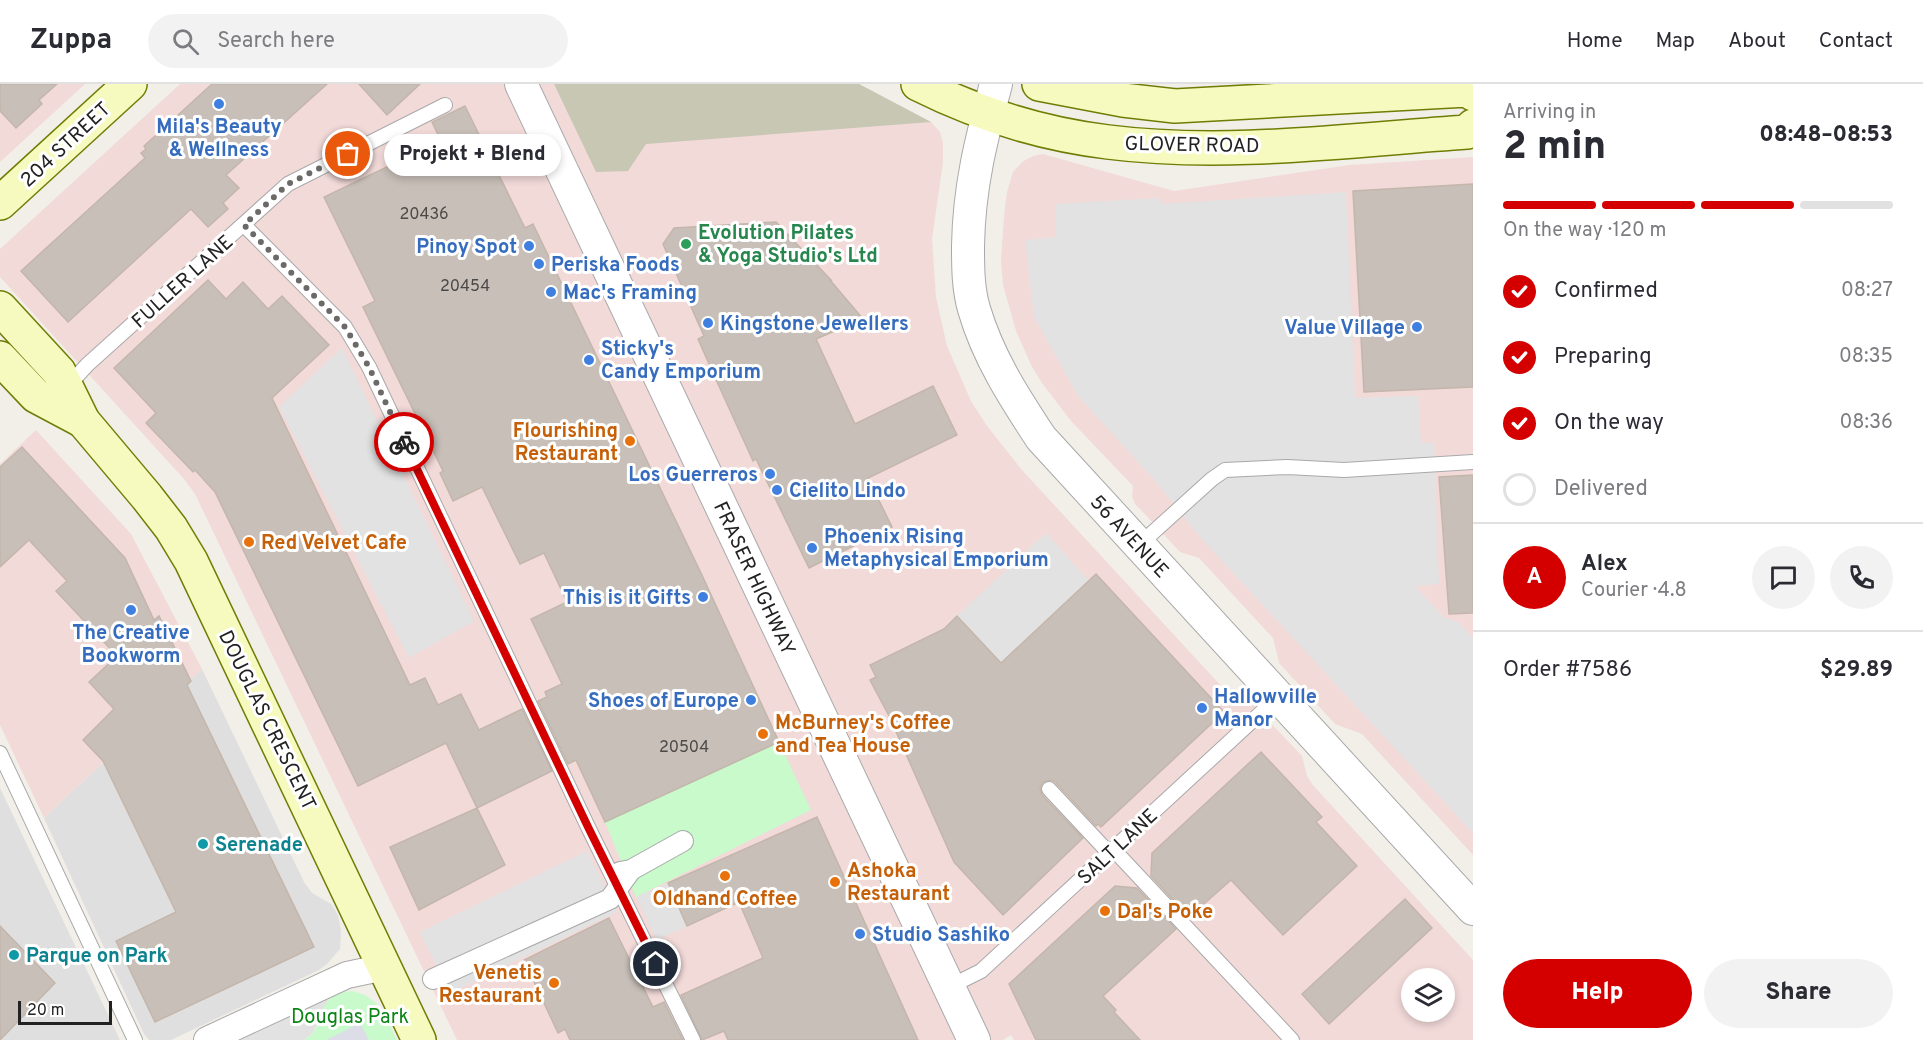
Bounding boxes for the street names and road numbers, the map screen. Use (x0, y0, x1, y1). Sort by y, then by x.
street label: 204 STREET (16, 97, 117, 194)
street label: GLOVER ROAD (1124, 132, 1260, 160)
street label: FULLER LANE (127, 230, 240, 335)
street label: 56 AVENUE (1083, 490, 1174, 584)
street label: FRASER HIGHWAY (706, 498, 800, 660)
street label: DOUGLAS CRESCENT (211, 626, 321, 815)
street label: SALT LANE (1073, 804, 1164, 891)

